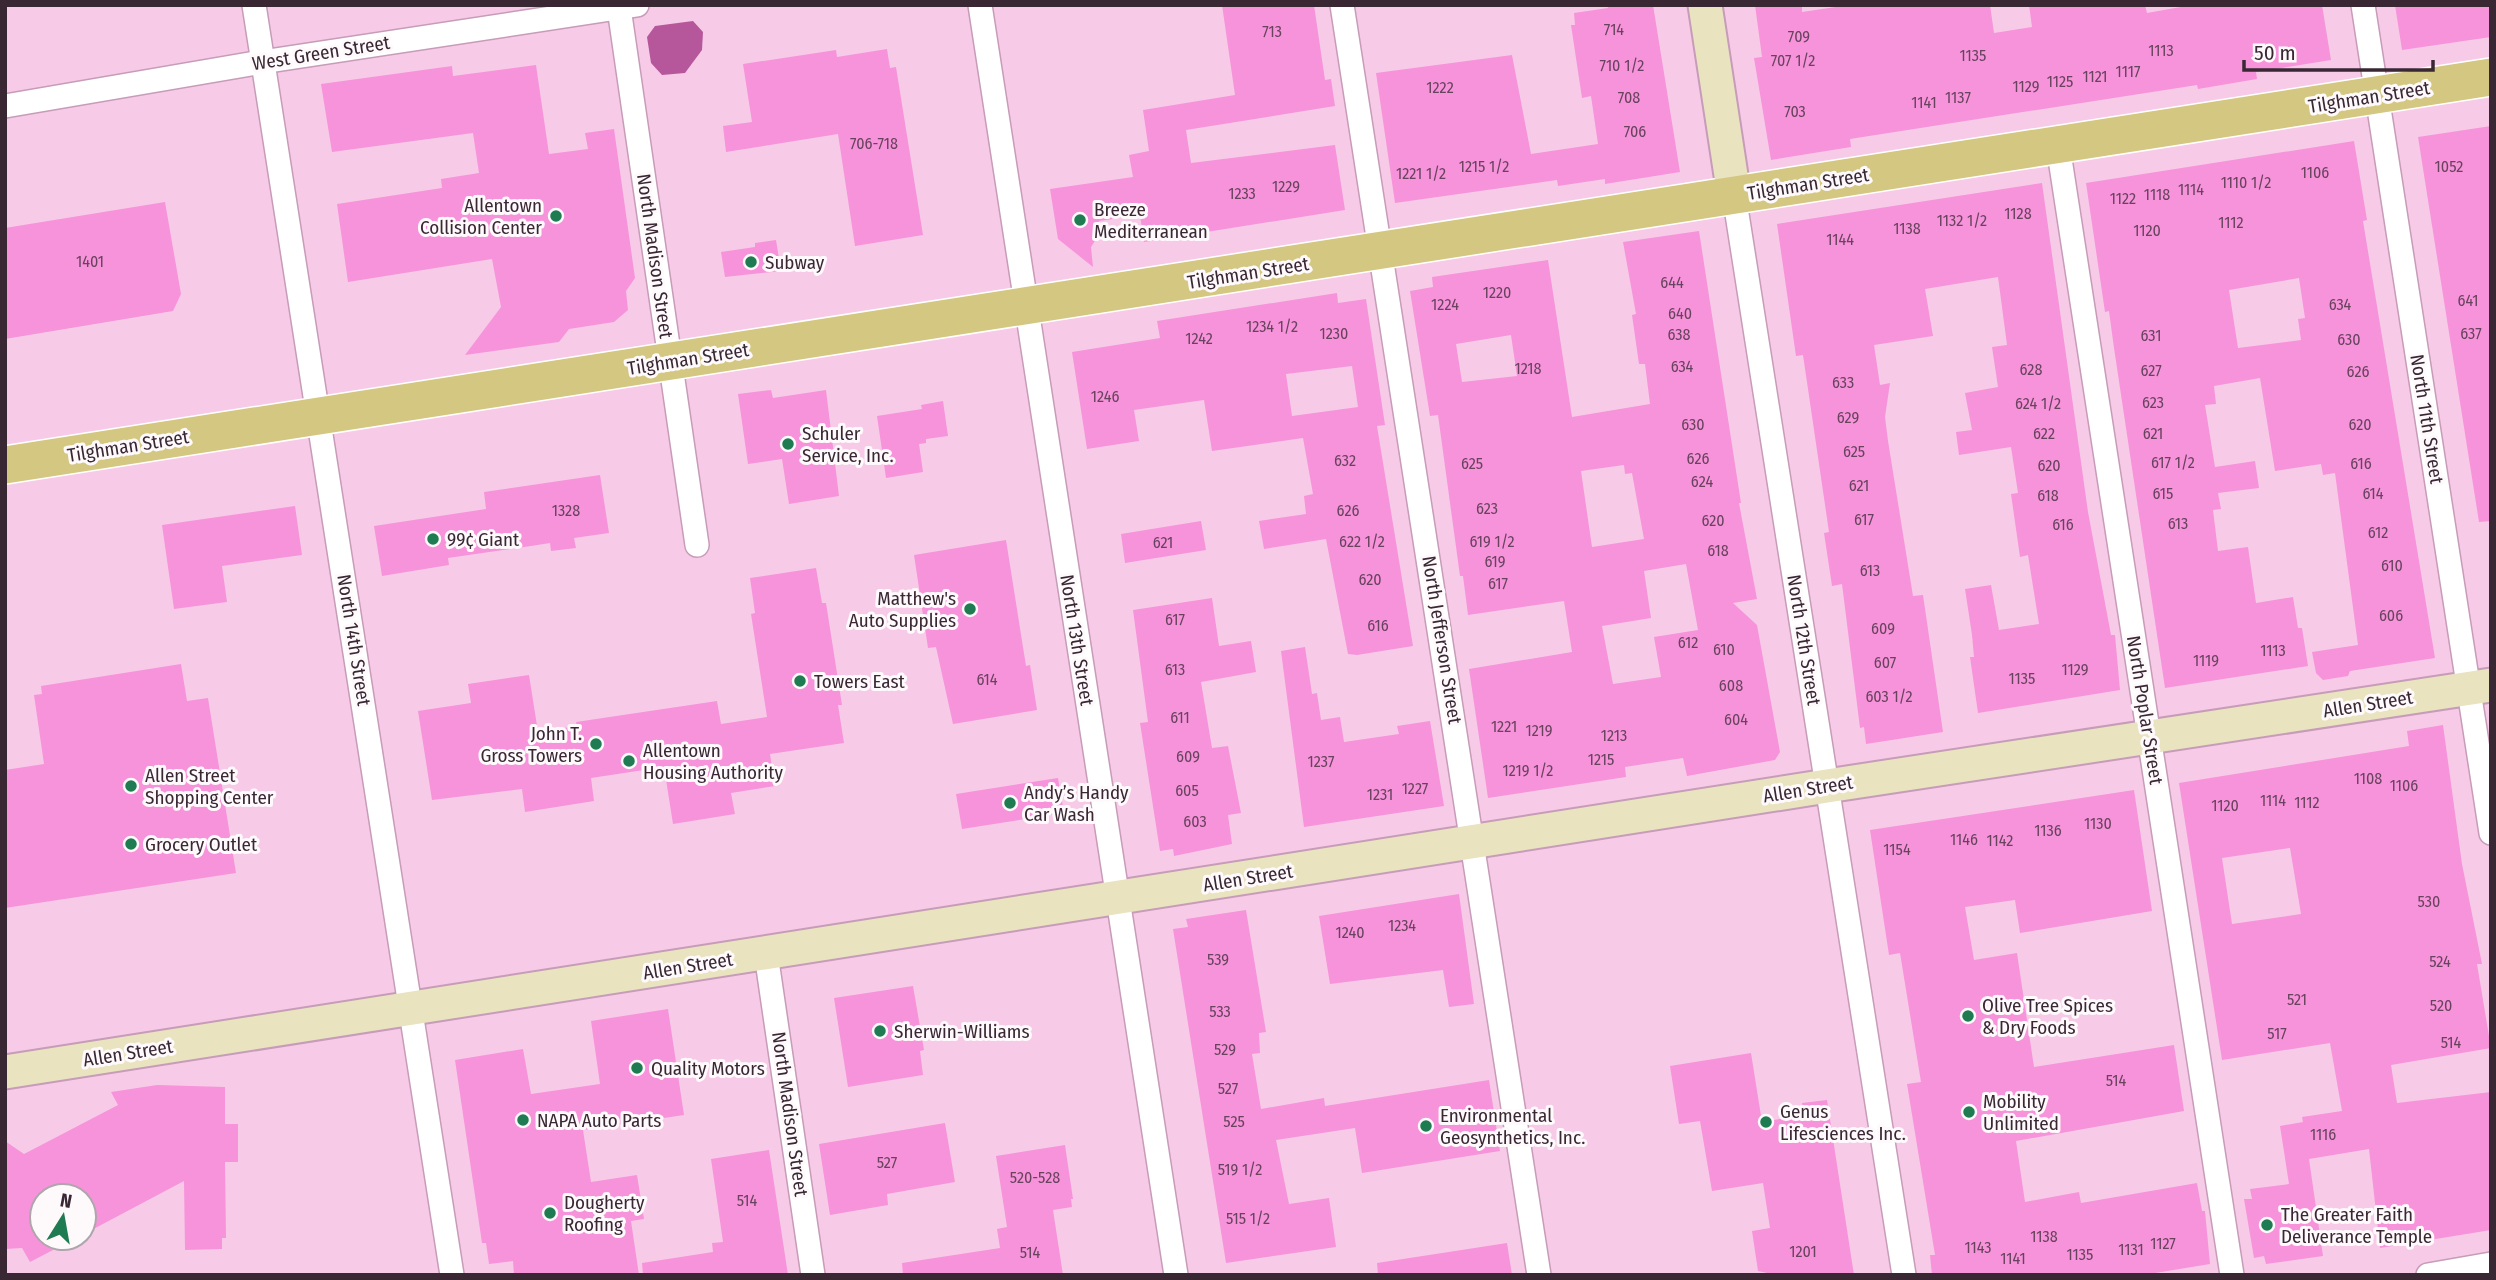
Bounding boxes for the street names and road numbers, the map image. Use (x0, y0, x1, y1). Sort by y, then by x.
street label: West Green Street (250, 31, 392, 75)
street label: Tilghman Street (2307, 76, 2432, 118)
street label: Tilghman Street (1746, 163, 1871, 205)
street label: North Madison Street (632, 172, 678, 341)
street label: Tilghman Street (1186, 252, 1311, 294)
street label: Tilghman Street (626, 338, 751, 380)
street label: North 11th Street (2405, 353, 2449, 486)
street label: Tilghman Street (66, 425, 191, 467)
street label: North Jefferson Street (1417, 554, 1467, 726)
street label: North 14th Street (332, 573, 376, 708)
street label: North 13th Street (1055, 573, 1099, 708)
street label: North 12th Street (1782, 573, 1826, 708)
street label: North Poplar Street (2122, 634, 2168, 787)
street label: Allen Street (2321, 685, 2415, 722)
street label: Allen Street (1761, 770, 1855, 807)
street label: Allen Street (1201, 859, 1295, 896)
street label: Allen Street (641, 947, 735, 984)
street label: North Madison Street (767, 1030, 813, 1199)
street label: Allen Street (81, 1034, 175, 1071)

